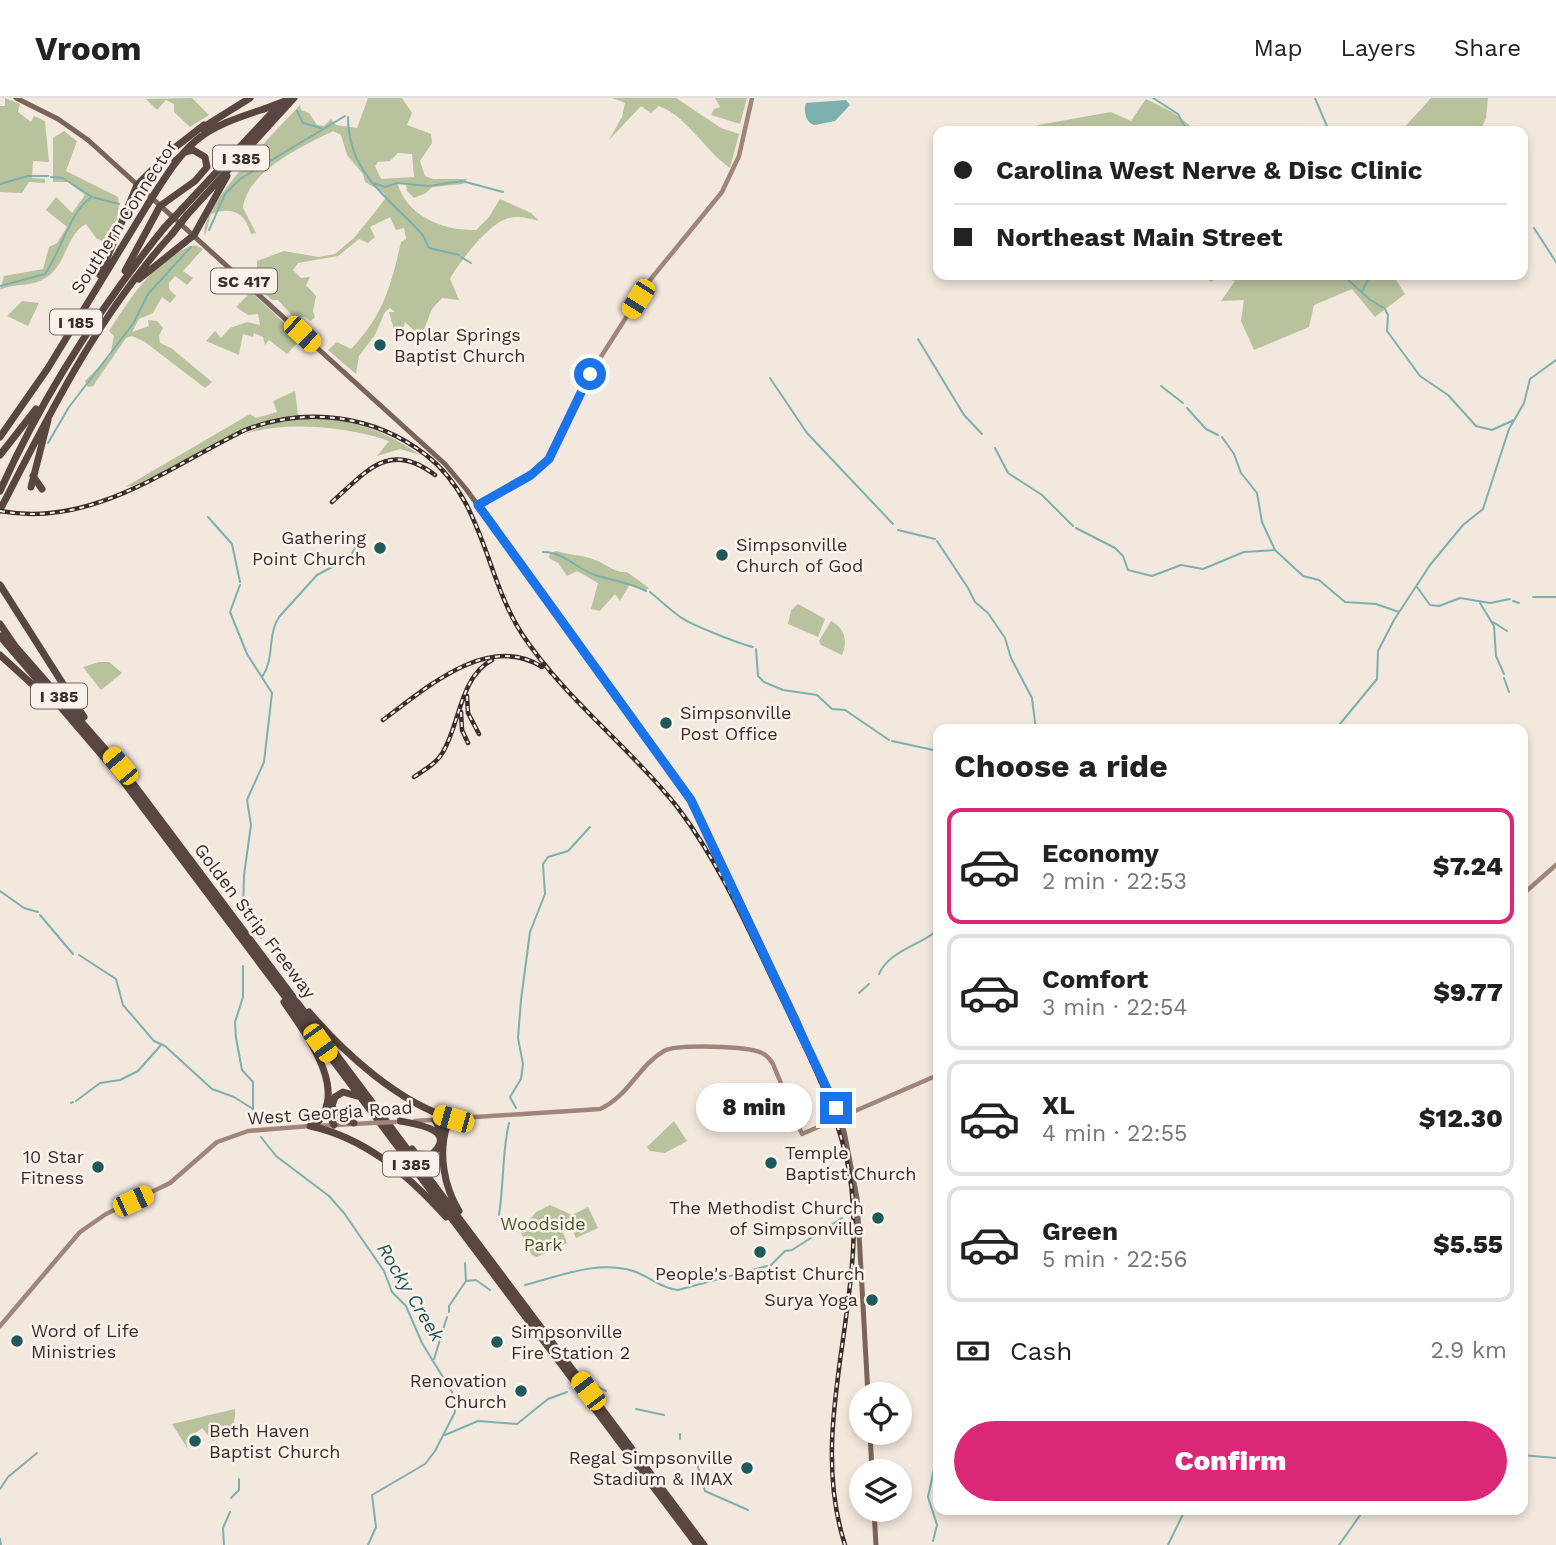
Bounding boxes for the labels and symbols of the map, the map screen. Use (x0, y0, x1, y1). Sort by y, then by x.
street label: Southern Connector (66, 136, 181, 297)
road number: I 385 (213, 146, 269, 170)
road number: SC 417 (211, 268, 277, 294)
car (618, 276, 659, 322)
road number: I 185 (50, 310, 102, 334)
car (280, 312, 325, 356)
place label: Poplar Springs Baptist Church (394, 324, 525, 366)
marker: Poplar Springs Baptist Church (372, 337, 388, 353)
route start (574, 358, 606, 390)
place label: Gathering Point Church (252, 527, 366, 569)
place label: Simpsonville Church of God (736, 534, 863, 576)
marker: Gathering Point Church (372, 540, 388, 556)
marker: Simpsonville Church of God (714, 547, 730, 563)
road number: I 385 (31, 684, 87, 708)
place label: Simpsonville Post Office (680, 702, 791, 744)
marker: Simpsonville Post Office (658, 715, 674, 731)
car (99, 743, 142, 789)
street label: Golden Strip Freeway (190, 839, 321, 1003)
car (300, 1020, 341, 1066)
callout: 8 min (696, 1084, 812, 1132)
route end (820, 1092, 852, 1124)
street label: West Georgia Road (247, 1096, 413, 1129)
car (430, 1103, 477, 1135)
place label: Temple Baptist Church (785, 1142, 916, 1184)
place label: 10 Star Fitness (20, 1146, 84, 1188)
road number: I 385 (383, 1152, 439, 1176)
marker: Temple Baptist Church (763, 1155, 779, 1171)
marker: 10 Star Fitness (90, 1159, 106, 1175)
car (110, 1183, 157, 1219)
place label: The Methodist Church of Simpsonville (669, 1197, 864, 1239)
marker: The Methodist Church of Simpsonville (870, 1210, 886, 1226)
park label: Woodside Park (500, 1213, 586, 1255)
water label: Rocky Creek (372, 1239, 449, 1346)
marker: People's Baptist Church (752, 1244, 768, 1260)
place label: People's Baptist Church (655, 1263, 865, 1284)
place label: Surya Yoga (764, 1289, 858, 1310)
marker: Surya Yoga (864, 1292, 880, 1308)
place label: Word of Life Ministries (31, 1320, 139, 1362)
place label: Simpsonville Fire Station 2 (511, 1321, 630, 1363)
marker: Word of Life Ministries (9, 1333, 25, 1349)
marker: Simpsonville Fire Station 2 (489, 1334, 505, 1350)
car (567, 1368, 610, 1414)
place label: Renovation Church (410, 1370, 507, 1412)
marker: Renovation Church (513, 1383, 529, 1399)
place label: Beth Haven Baptist Church (209, 1420, 340, 1462)
marker: Beth Haven Baptist Church (187, 1433, 203, 1449)
place label: Regal Simpsonville Stadium & IMAX (569, 1447, 733, 1489)
marker: Regal Simpsonville Stadium & IMAX (739, 1460, 755, 1476)

